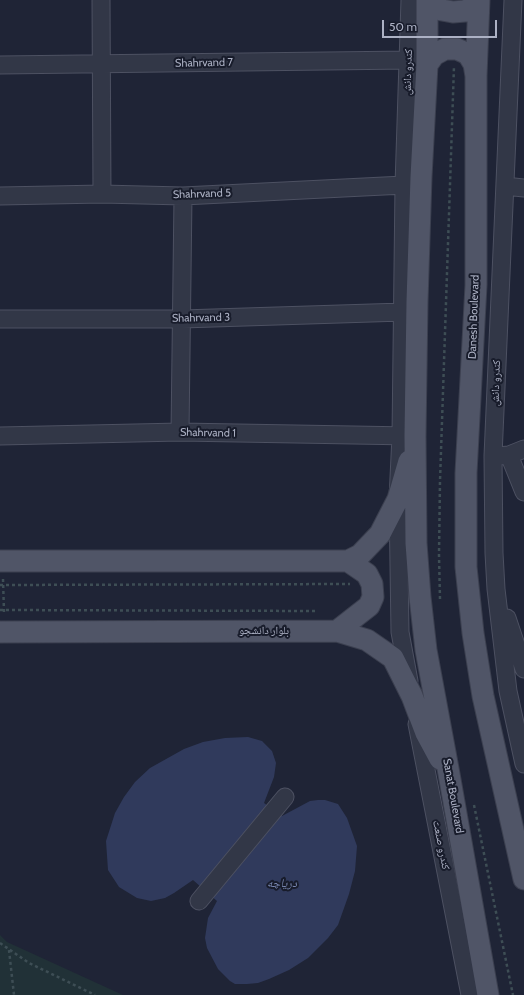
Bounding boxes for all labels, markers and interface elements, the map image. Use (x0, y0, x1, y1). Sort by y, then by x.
scale bar (384, 12, 499, 38)
text: 50 m (389, 19, 417, 34)
street label: کندرو دانش (401, 49, 415, 95)
street label: Shahrvand 7 (175, 56, 233, 70)
street label: Shahrvand 5 (173, 186, 231, 202)
street label: Danesh Boulevard (466, 275, 482, 359)
street label: Shahrvand 3 (172, 311, 230, 325)
street label: کندرو دانش (489, 360, 503, 406)
street label: Shahrvand 1 (180, 426, 236, 440)
street label: بلوار دانشجو (239, 624, 289, 638)
street label: Sanat Boulevard (440, 758, 466, 834)
street label: کندرو صنعت (430, 819, 452, 871)
water label: دریاچه (267, 876, 297, 890)

